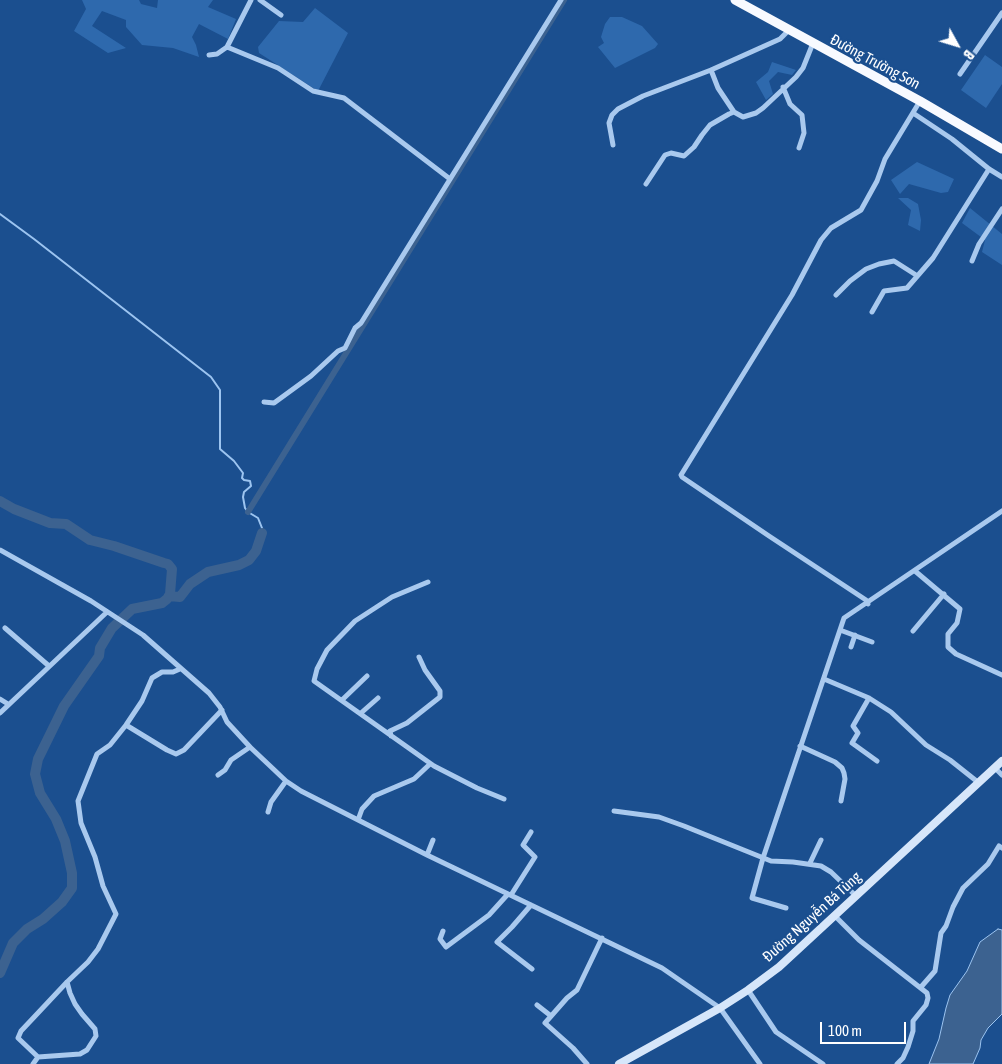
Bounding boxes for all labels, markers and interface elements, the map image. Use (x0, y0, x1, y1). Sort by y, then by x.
north arrow (932, 20, 982, 70)
street label: Đường Trường Sơn (827, 31, 923, 93)
text: B (960, 47, 977, 62)
street label: Đường Nguyễn Bá Tùng (759, 868, 865, 966)
scale bar (822, 1012, 908, 1044)
text: 100 m (828, 1022, 862, 1039)

